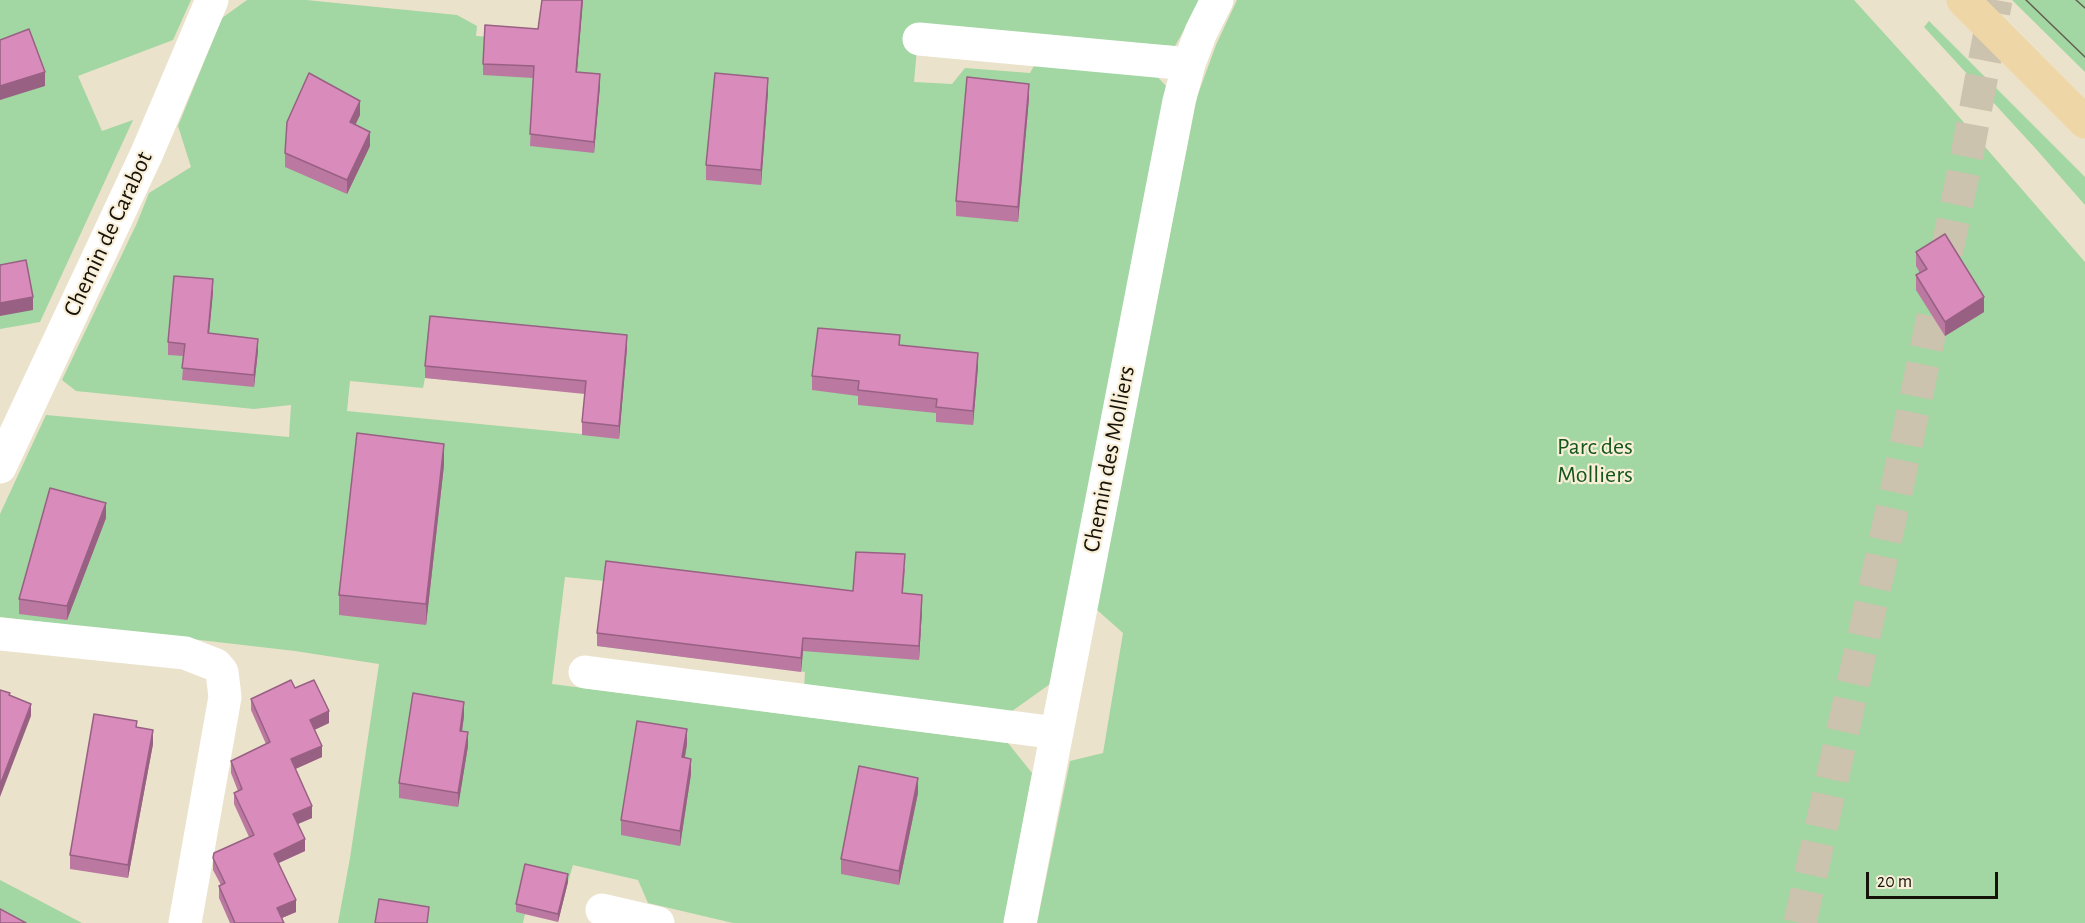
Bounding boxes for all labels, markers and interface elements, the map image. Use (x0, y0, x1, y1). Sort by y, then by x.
street label: Chemin de Carabot (57, 147, 159, 321)
street label: Chemin des Molliers (1077, 363, 1141, 555)
park label: Parc des Molliers (1557, 433, 1633, 489)
scale bar (1869, 860, 2001, 898)
text: 20 m (1877, 873, 1912, 891)

